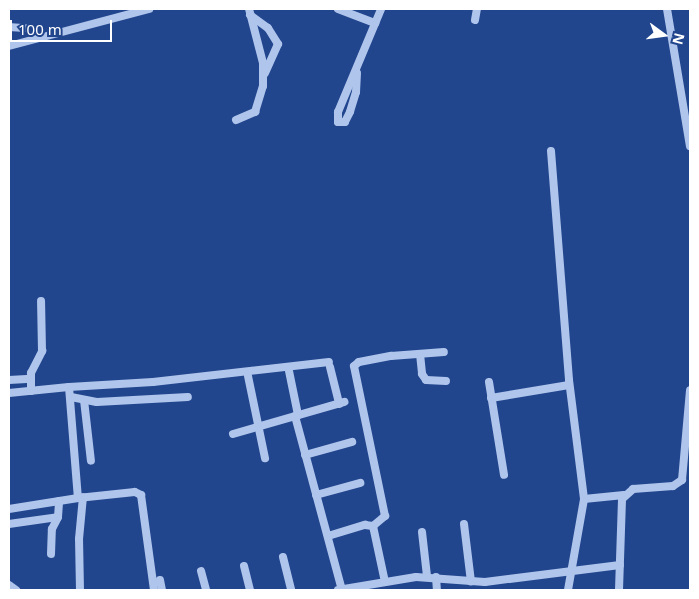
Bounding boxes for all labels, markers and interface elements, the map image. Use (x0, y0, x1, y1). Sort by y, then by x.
scale bar (12, 10, 115, 42)
north arrow (639, 10, 689, 60)
text: 100 m (18, 19, 62, 39)
text: N (668, 31, 690, 47)

